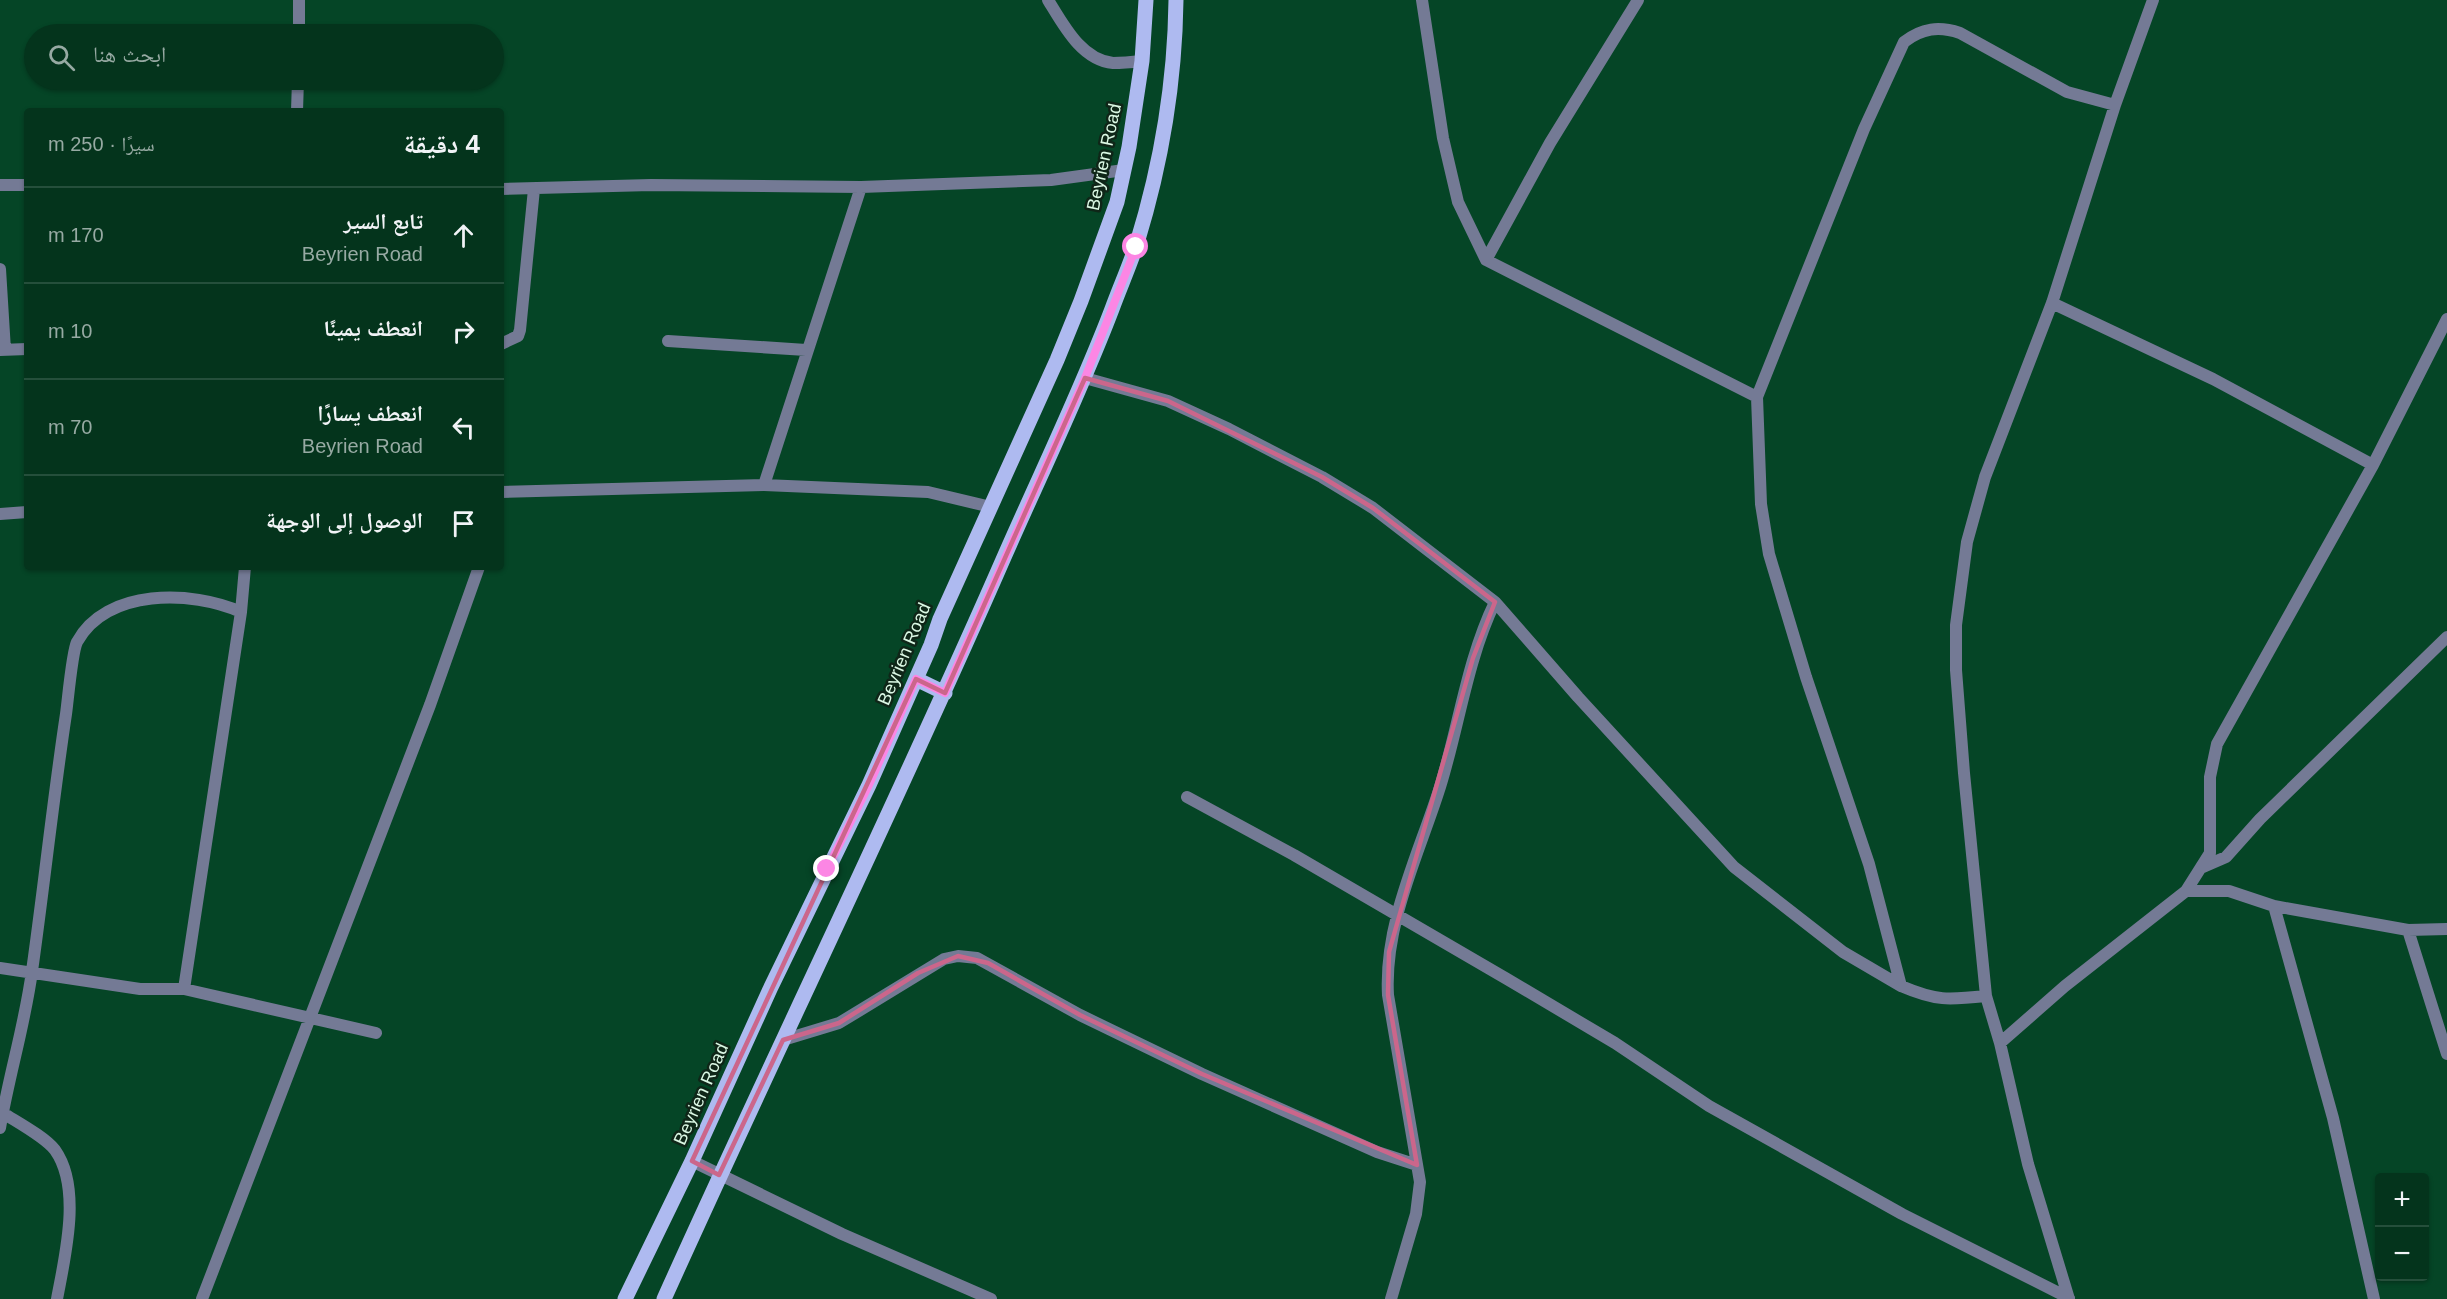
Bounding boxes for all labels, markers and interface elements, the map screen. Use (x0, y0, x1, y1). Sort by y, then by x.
search box (24, 24, 504, 90)
icon: search (45, 41, 78, 74)
text: ابحث هنا (93, 42, 166, 67)
street label: Beyrien Road (1083, 102, 1125, 212)
text: 4 دقيقة (404, 129, 480, 159)
text: سيرًا · 250 m (48, 133, 155, 155)
text: تابع السير (343, 209, 423, 234)
icon: ahead (447, 219, 480, 252)
text: 170 m (48, 224, 104, 246)
route start (1122, 233, 1148, 259)
text: Beyrien Road (302, 243, 423, 265)
icon: right (447, 315, 480, 348)
text: انعطف يمينًا (324, 316, 423, 341)
text: 10 m (48, 320, 92, 342)
text: انعطف يسارًا (317, 401, 423, 426)
icon: left (447, 411, 480, 444)
text: 70 m (48, 416, 92, 438)
text: Beyrien Road (302, 435, 423, 457)
icon: arrive (447, 507, 480, 540)
text: الوصول إلى الوجهة (266, 508, 423, 533)
street label: Beyrien Road (873, 600, 935, 708)
route end (813, 855, 839, 881)
street label: Beyrien Road (670, 1040, 732, 1148)
map controls (2375, 1173, 2429, 1281)
button: + (2375, 1173, 2429, 1227)
button: − (2375, 1227, 2429, 1281)

